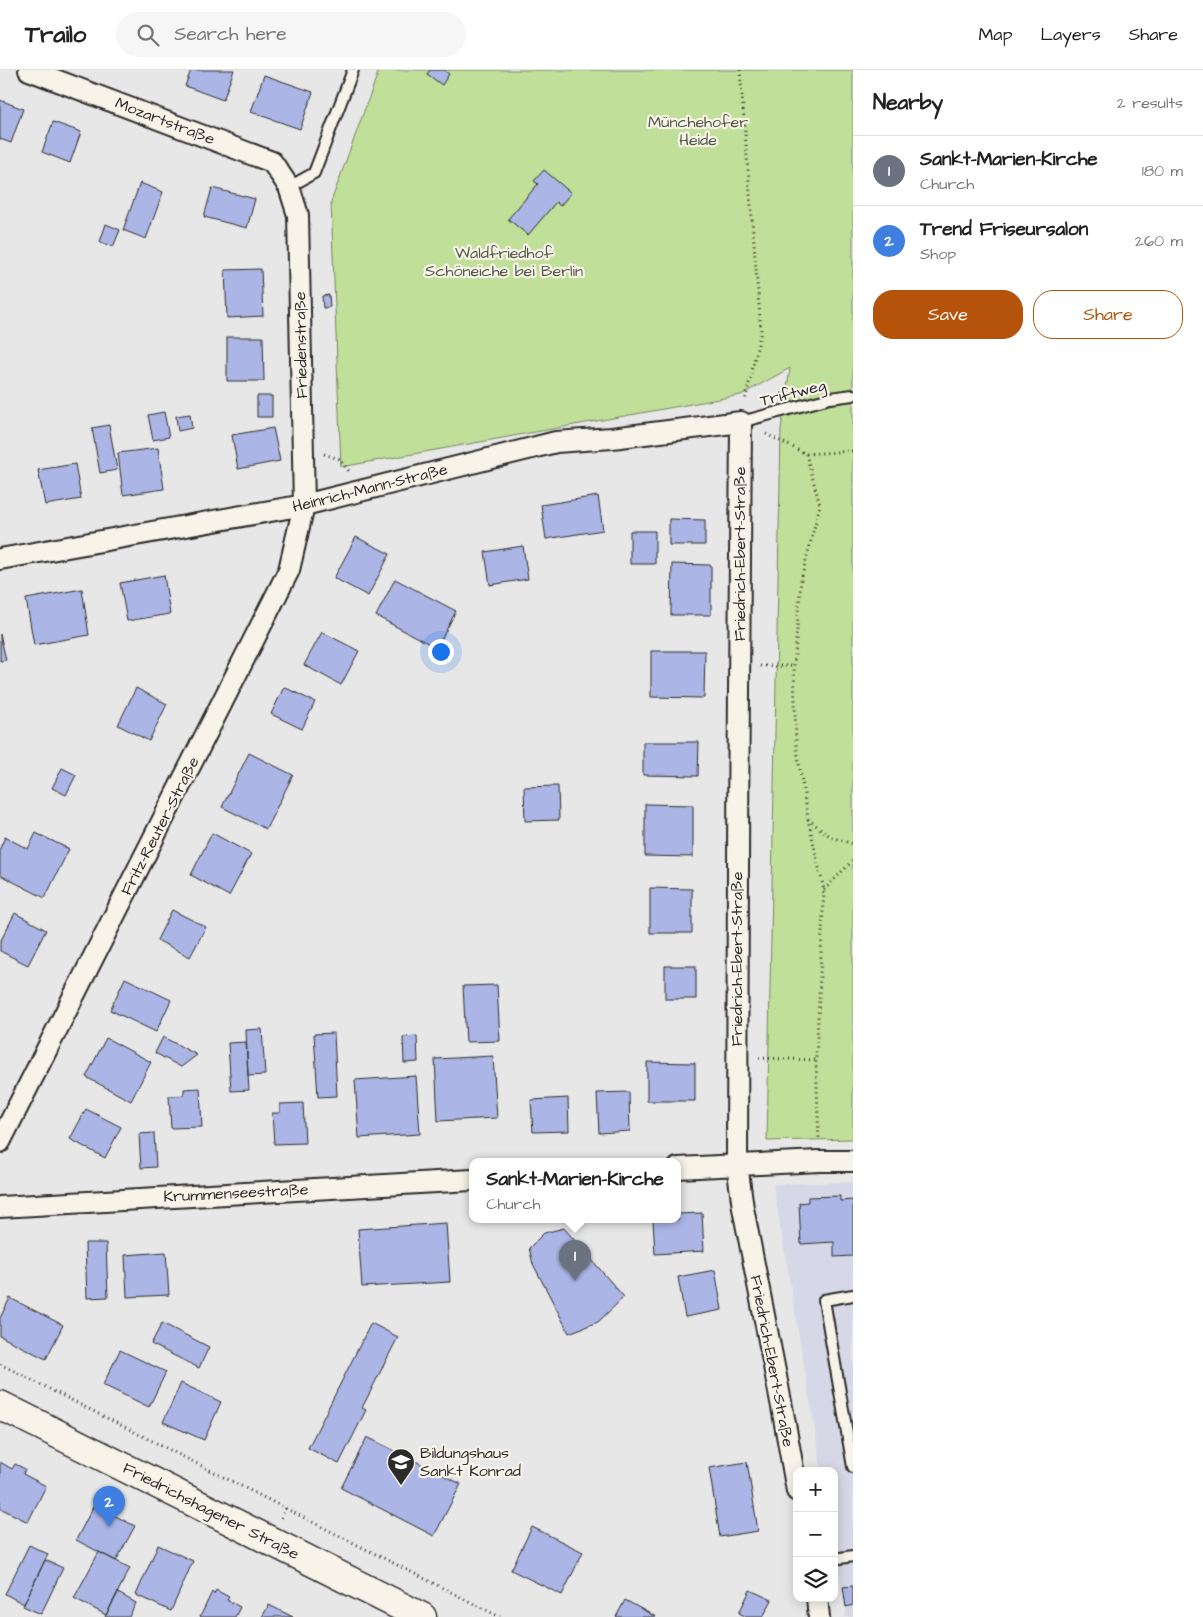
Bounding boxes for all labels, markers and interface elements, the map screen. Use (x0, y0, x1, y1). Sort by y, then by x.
search box (116, 12, 466, 57)
text: Trailo (25, 18, 86, 52)
icon: search (134, 21, 162, 49)
text: Search here (174, 21, 286, 48)
text: Map (978, 22, 1012, 47)
text: Layers (1040, 22, 1101, 47)
text: Share (1129, 22, 1178, 47)
text: Nearby (873, 88, 943, 117)
street label: Mozartstraße (112, 92, 218, 150)
text: 2 results (1117, 92, 1183, 114)
park label: Münchehofer Heide (648, 111, 748, 151)
text: Sankt-Marien-Kirche (920, 146, 1098, 173)
text: 1 (888, 160, 890, 182)
text: 180 m (1142, 160, 1183, 182)
text: Church (920, 173, 974, 195)
text: Trend Friseursalon (920, 216, 1088, 243)
text: 2 (884, 230, 894, 252)
text: 260 m (1135, 230, 1183, 252)
park label: Waldfriedhof Schöneiche bei Berlin (425, 242, 583, 282)
text: Shop (920, 243, 956, 265)
button: Save (873, 290, 1023, 339)
button: Share (1033, 290, 1183, 339)
street label: Friedenstraße (289, 291, 313, 399)
street label: Triftweg (758, 374, 828, 413)
street label: Heinrich-Mann-Straße (290, 458, 450, 518)
street label: Friedrich-Ebert-Straße (729, 466, 751, 641)
your location (428, 639, 454, 665)
street label: Fritz-Reuter-Straße (116, 753, 205, 899)
street label: Friedrich-Ebert-Straße (726, 871, 748, 1046)
popup (469, 1158, 681, 1223)
text: Sankt-Marien-Kirche (486, 1166, 664, 1193)
street label: Krummenseestraße (163, 1178, 309, 1208)
text: Church (486, 1193, 540, 1215)
pin: 1 (559, 1240, 591, 1281)
street label: Friedrich-Ebert-Straße (745, 1273, 800, 1449)
place label: Bildungshaus Sankt Konrad (420, 1442, 521, 1482)
school or university icon: Bildungshaus Sankt Konrad (386, 1447, 416, 1486)
street label: Friedrichshagener Straße (119, 1457, 303, 1566)
map controls (793, 1467, 838, 1602)
button: + (793, 1467, 838, 1512)
pin: 2 (93, 1486, 125, 1527)
button: − (793, 1512, 838, 1557)
button: layers (793, 1557, 838, 1602)

